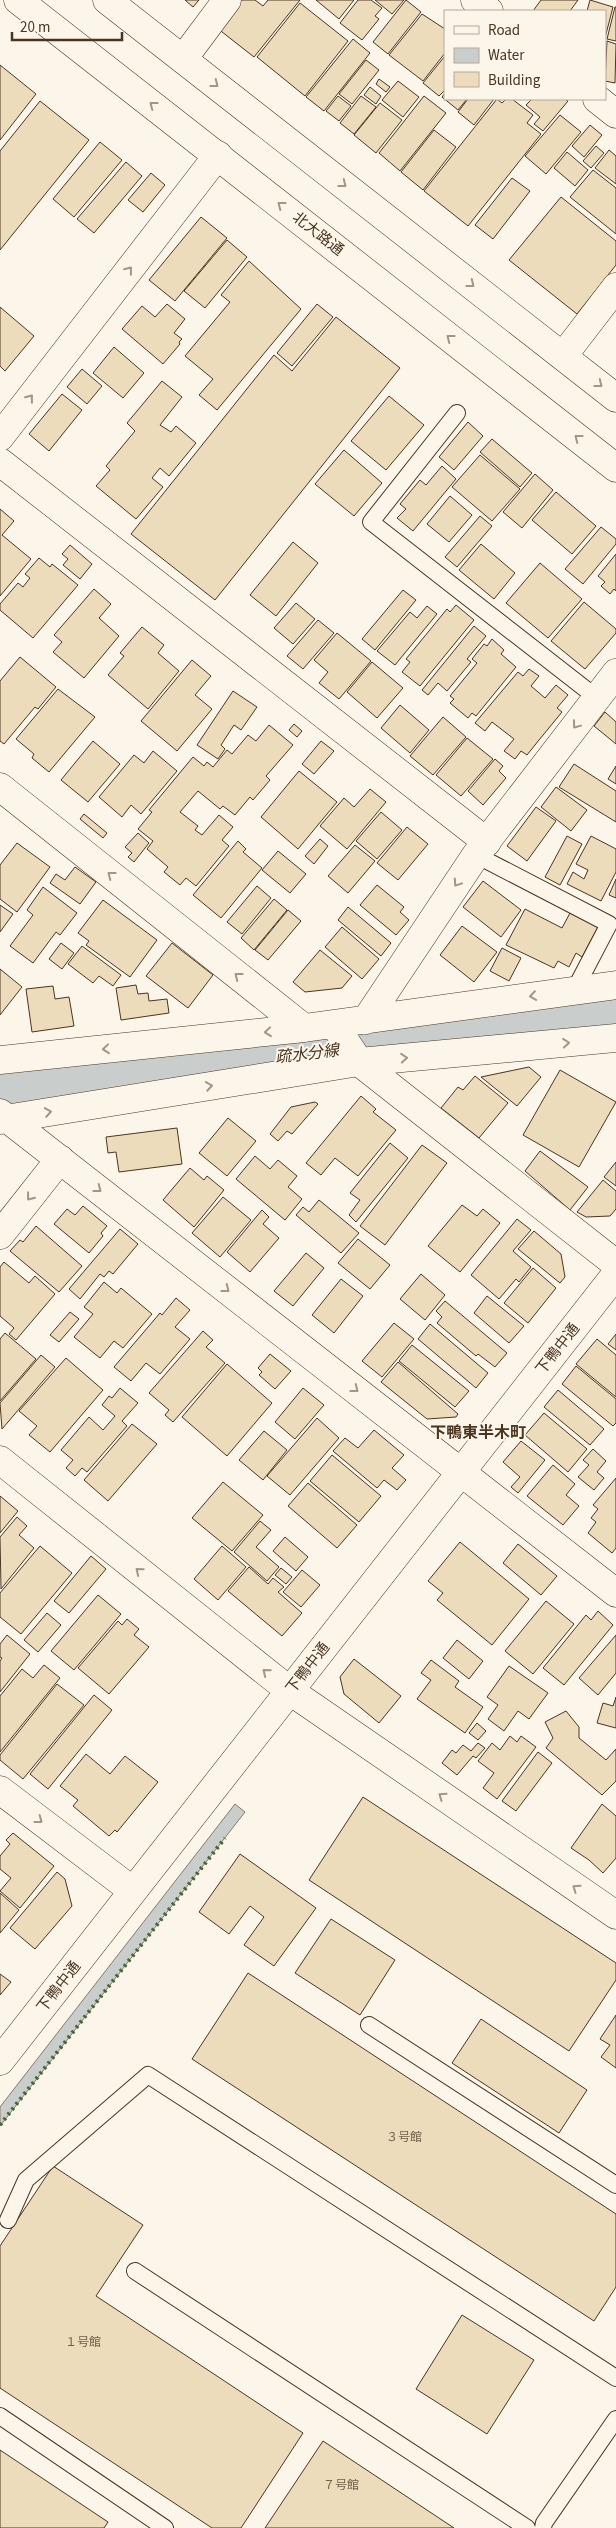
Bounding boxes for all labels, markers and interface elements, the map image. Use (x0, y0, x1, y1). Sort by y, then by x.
scale bar (12, 10, 122, 42)
legend (444, 10, 606, 100)
text: 20 m (20, 17, 50, 38)
text: Road (488, 20, 520, 41)
text: Water (488, 45, 525, 66)
text: Building (488, 70, 541, 91)
one-way arrow (209, 78, 219, 87)
one-way arrow (150, 102, 159, 110)
one-way arrow (337, 179, 346, 187)
one-way arrow (278, 202, 287, 210)
street label: 北大路通 (288, 207, 348, 261)
one-way arrow (124, 267, 132, 276)
one-way arrow (465, 279, 474, 288)
one-way arrow (447, 335, 456, 343)
one-way arrow (593, 379, 602, 388)
one-way arrow (24, 394, 33, 404)
one-way arrow (575, 436, 584, 444)
one-way arrow (573, 719, 581, 728)
one-way arrow (107, 872, 117, 881)
one-way arrow (454, 877, 463, 887)
one-way arrow (234, 973, 244, 982)
one-way arrow (529, 991, 537, 1001)
one-way arrow (264, 1026, 272, 1037)
one-way arrow (562, 1038, 570, 1049)
water label: 疏水分線 (274, 1039, 342, 1069)
one-way arrow (102, 1043, 110, 1054)
one-way arrow (400, 1053, 408, 1064)
one-way arrow (204, 1082, 213, 1092)
one-way arrow (44, 1108, 53, 1118)
one-way arrow (92, 1184, 101, 1192)
one-way arrow (27, 1191, 35, 1200)
one-way arrow (221, 1283, 230, 1292)
street label: 下鴨中通 (531, 1319, 585, 1379)
one-way arrow (349, 1383, 358, 1391)
district label: 下鴨東半木町 (430, 1422, 526, 1444)
one-way arrow (136, 1568, 145, 1576)
street label: 下鴨中通 (281, 1638, 335, 1698)
one-way arrow (263, 1670, 272, 1678)
one-way arrow (438, 1793, 448, 1802)
one-way arrow (33, 1814, 42, 1822)
one-way arrow (572, 1885, 582, 1894)
street label: 下鴨中通 (32, 1957, 86, 2017)
house number: ３号館 (386, 2129, 422, 2146)
house number: １号館 (65, 2334, 101, 2351)
house number: ７号館 (323, 2477, 359, 2494)

